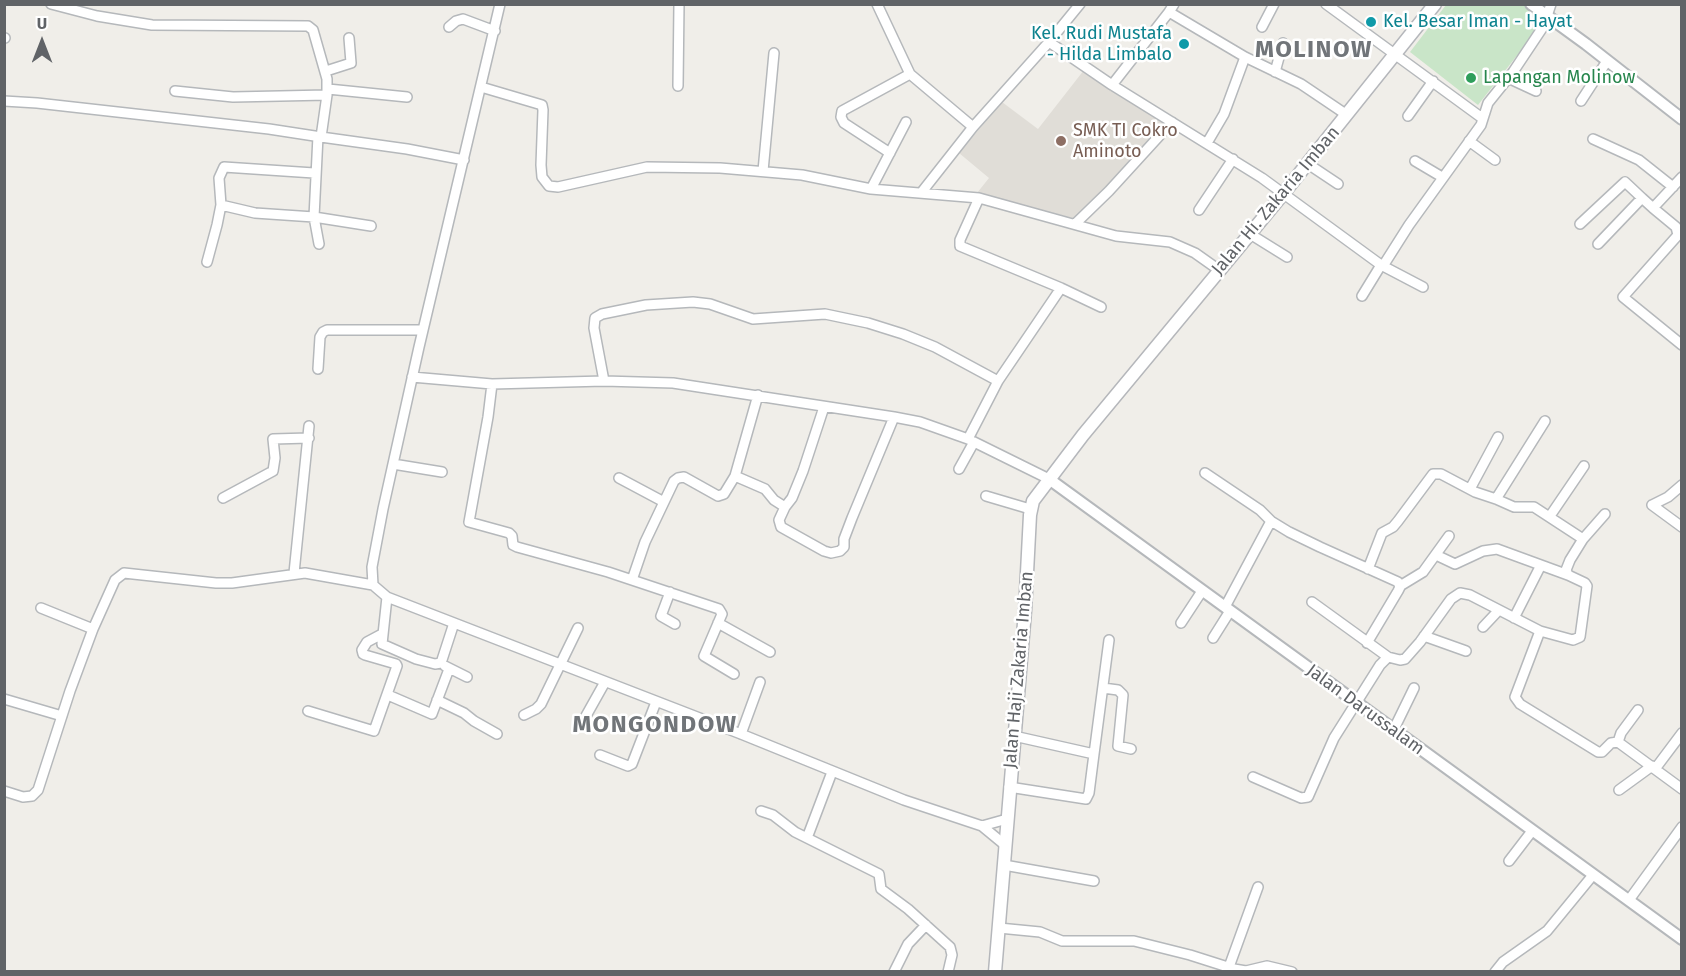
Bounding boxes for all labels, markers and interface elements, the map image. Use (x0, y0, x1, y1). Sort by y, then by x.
place label: Kel. Besar Iman - Hayat (1383, 11, 1573, 33)
north arrow (12, 12, 72, 72)
text: U (37, 14, 47, 33)
marker: Kel. Besar Iman - Hayat (1364, 15, 1378, 29)
place label: Kel. Rudi Mustafa - Hilda Limbalo (1031, 23, 1172, 66)
district label: MOLINOW (1255, 36, 1373, 64)
marker: Kel. Rudi Mustafa - Hilda Limbalo (1177, 37, 1191, 51)
place label: Lapangan Molinow (1483, 67, 1635, 89)
marker: Lapangan Molinow (1464, 71, 1478, 85)
place label: SMK TI Cokro Aminoto (1073, 120, 1178, 162)
street label: Jalan Hi. Zakaria Imban (1207, 122, 1345, 280)
marker: SMK TI Cokro Aminoto (1054, 134, 1068, 148)
street label: Jalan Haji Zakaria Imban (1000, 570, 1038, 770)
street label: Jalan Darussalam (1302, 660, 1428, 760)
district label: MONGONDOW (572, 711, 738, 739)

